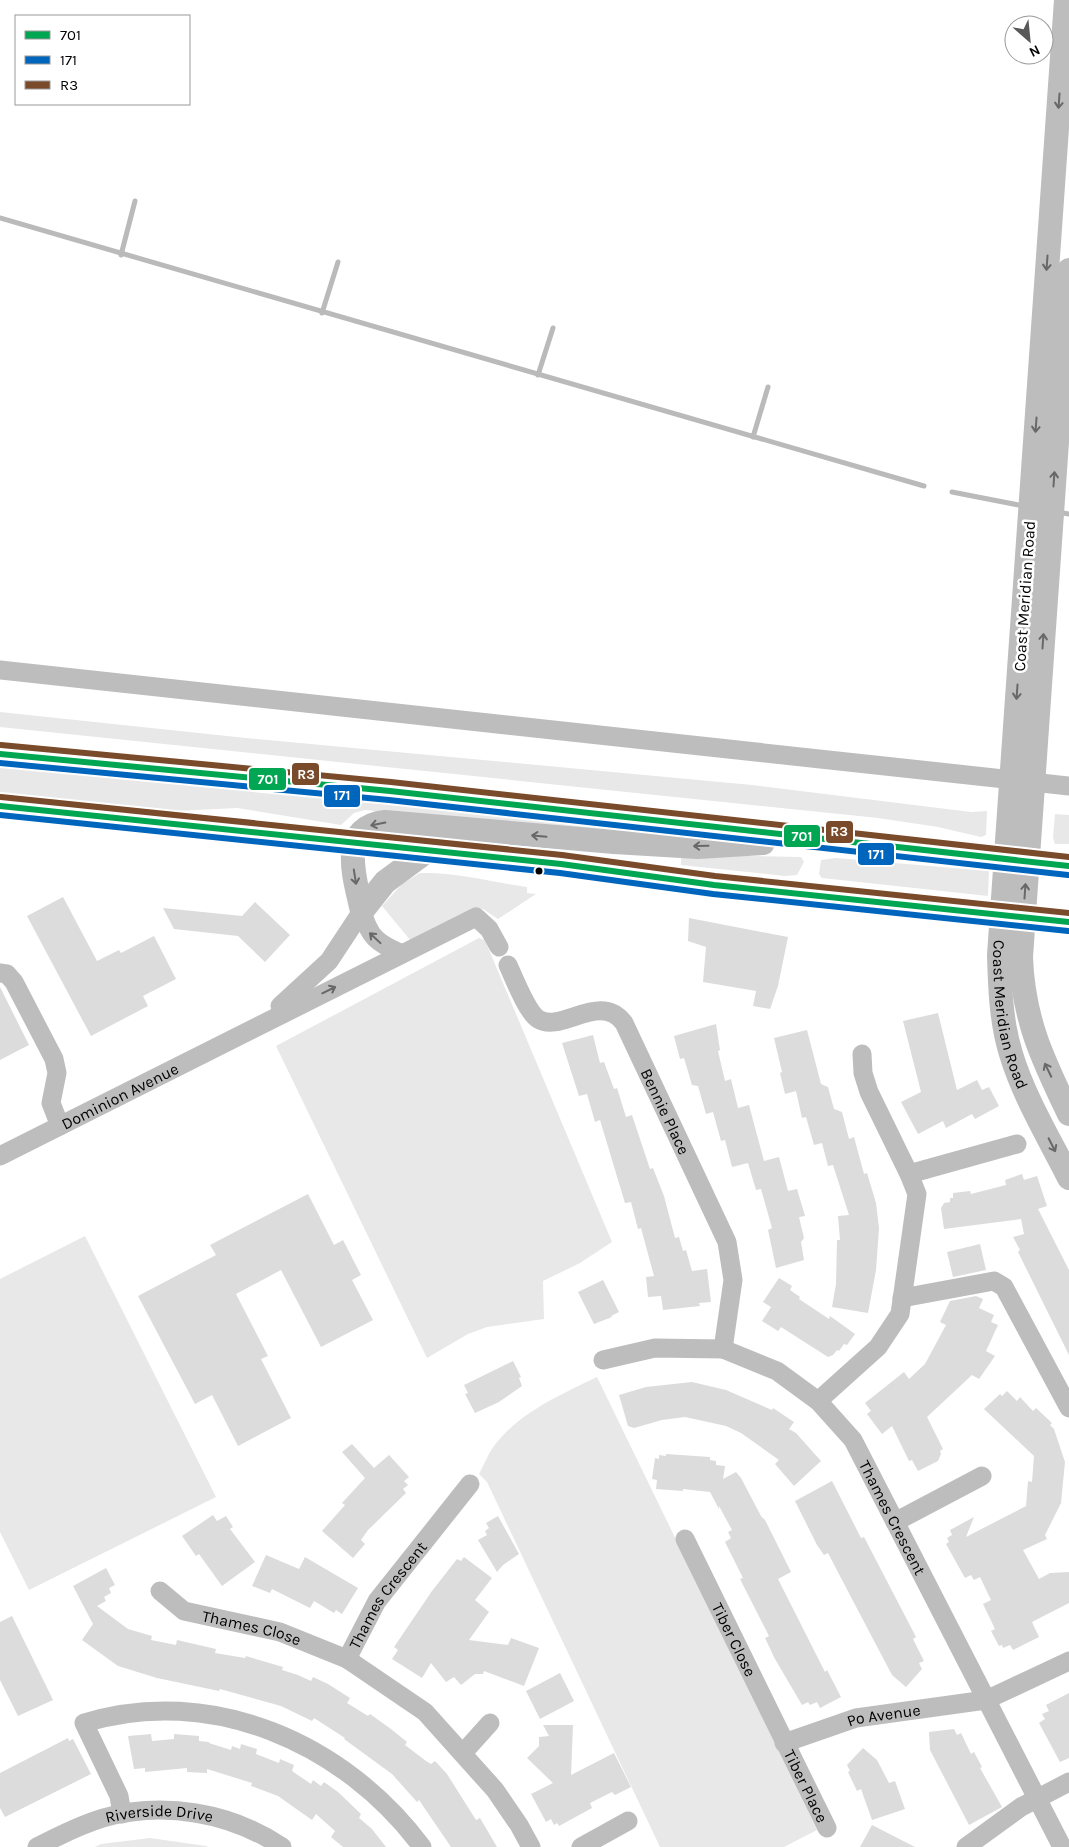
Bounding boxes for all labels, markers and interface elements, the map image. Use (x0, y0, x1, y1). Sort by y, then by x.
legend (15, 15, 190, 105)
north arrow (1004, 15, 1054, 65)
text: 701 (60, 26, 81, 44)
text: N (1026, 41, 1043, 61)
text: 171 (60, 51, 77, 69)
text: R3 (60, 76, 78, 94)
one-way arrow (1054, 93, 1063, 109)
one-way arrow (1043, 255, 1052, 271)
one-way arrow (1031, 417, 1041, 433)
one-way arrow (1049, 472, 1059, 488)
street label: Coast Meridian Road (1010, 520, 1039, 672)
one-way arrow (1038, 634, 1047, 650)
one-way arrow (1013, 684, 1022, 700)
line badge: R3 (291, 762, 320, 786)
text: R3 (297, 766, 315, 783)
line badge: 701 (248, 767, 287, 791)
text: 701 (258, 771, 278, 788)
line badge: 171 (323, 784, 361, 808)
text: 171 (334, 787, 350, 804)
one-way arrow (370, 819, 386, 829)
line badge: R3 (825, 820, 854, 844)
text: R3 (830, 823, 848, 840)
line badge: 701 (783, 824, 821, 848)
text: 701 (792, 828, 812, 845)
one-way arrow (532, 831, 548, 840)
one-way arrow (694, 841, 710, 851)
line badge: 171 (857, 842, 895, 866)
text: 171 (868, 846, 884, 863)
unlabelled marker (534, 866, 544, 876)
one-way arrow (350, 869, 360, 885)
one-way arrow (1020, 883, 1029, 899)
one-way arrow (369, 932, 382, 944)
street label: Coast Meridian Road (989, 939, 1032, 1092)
one-way arrow (321, 985, 336, 994)
street label: Dominion Avenue (58, 1059, 182, 1134)
one-way arrow (1043, 1063, 1052, 1078)
street label: Bennie Place (637, 1065, 693, 1158)
one-way arrow (1048, 1137, 1057, 1152)
street label: Thames Crescent (855, 1457, 930, 1578)
street label: Thames Crescent (345, 1538, 431, 1652)
street label: Tiber Close (708, 1600, 760, 1680)
street label: Thames Close (200, 1606, 304, 1650)
street label: Po Avenue (844, 1700, 922, 1730)
street label: Tiber Place (780, 1747, 832, 1826)
street label: Riverside Drive (103, 1801, 215, 1827)

